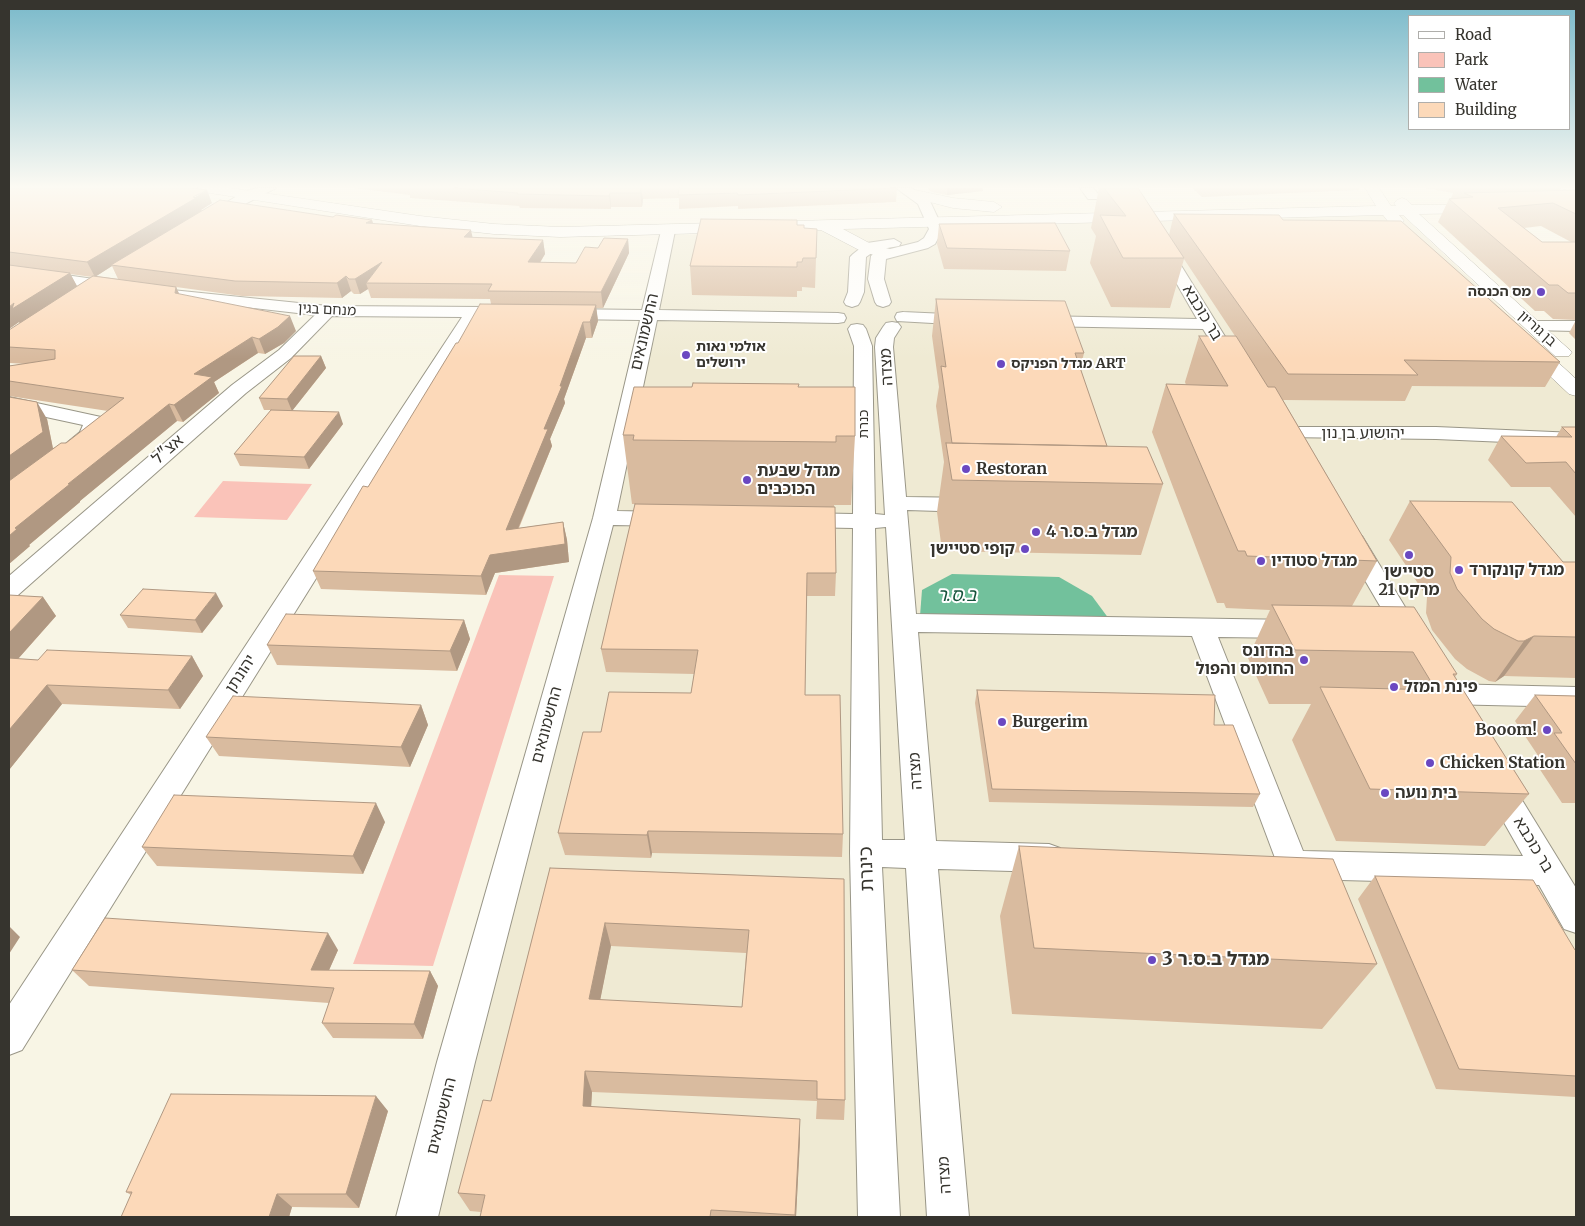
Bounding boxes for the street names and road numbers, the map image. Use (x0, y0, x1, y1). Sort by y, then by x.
street label: בר כוכבא (1178, 282, 1226, 344)
street label: החשמונאים (627, 291, 663, 373)
street label: מנחם בגין (297, 300, 357, 320)
street label: בן גוריון (1514, 308, 1560, 350)
street label: מצדה (876, 348, 898, 386)
street label: כנרת (856, 409, 872, 439)
street label: יהושוע בן נון (1321, 423, 1405, 443)
street label: אצ"ל (148, 431, 188, 469)
street label: יהונתן (222, 651, 260, 697)
street label: החשמונאים (528, 684, 566, 766)
street label: מצדה (905, 752, 927, 790)
street label: בר כוכבא (1509, 814, 1557, 876)
street label: כינרת (855, 846, 879, 892)
street label: החשמונאים (423, 1075, 461, 1157)
street label: מצדה (934, 1156, 956, 1194)

